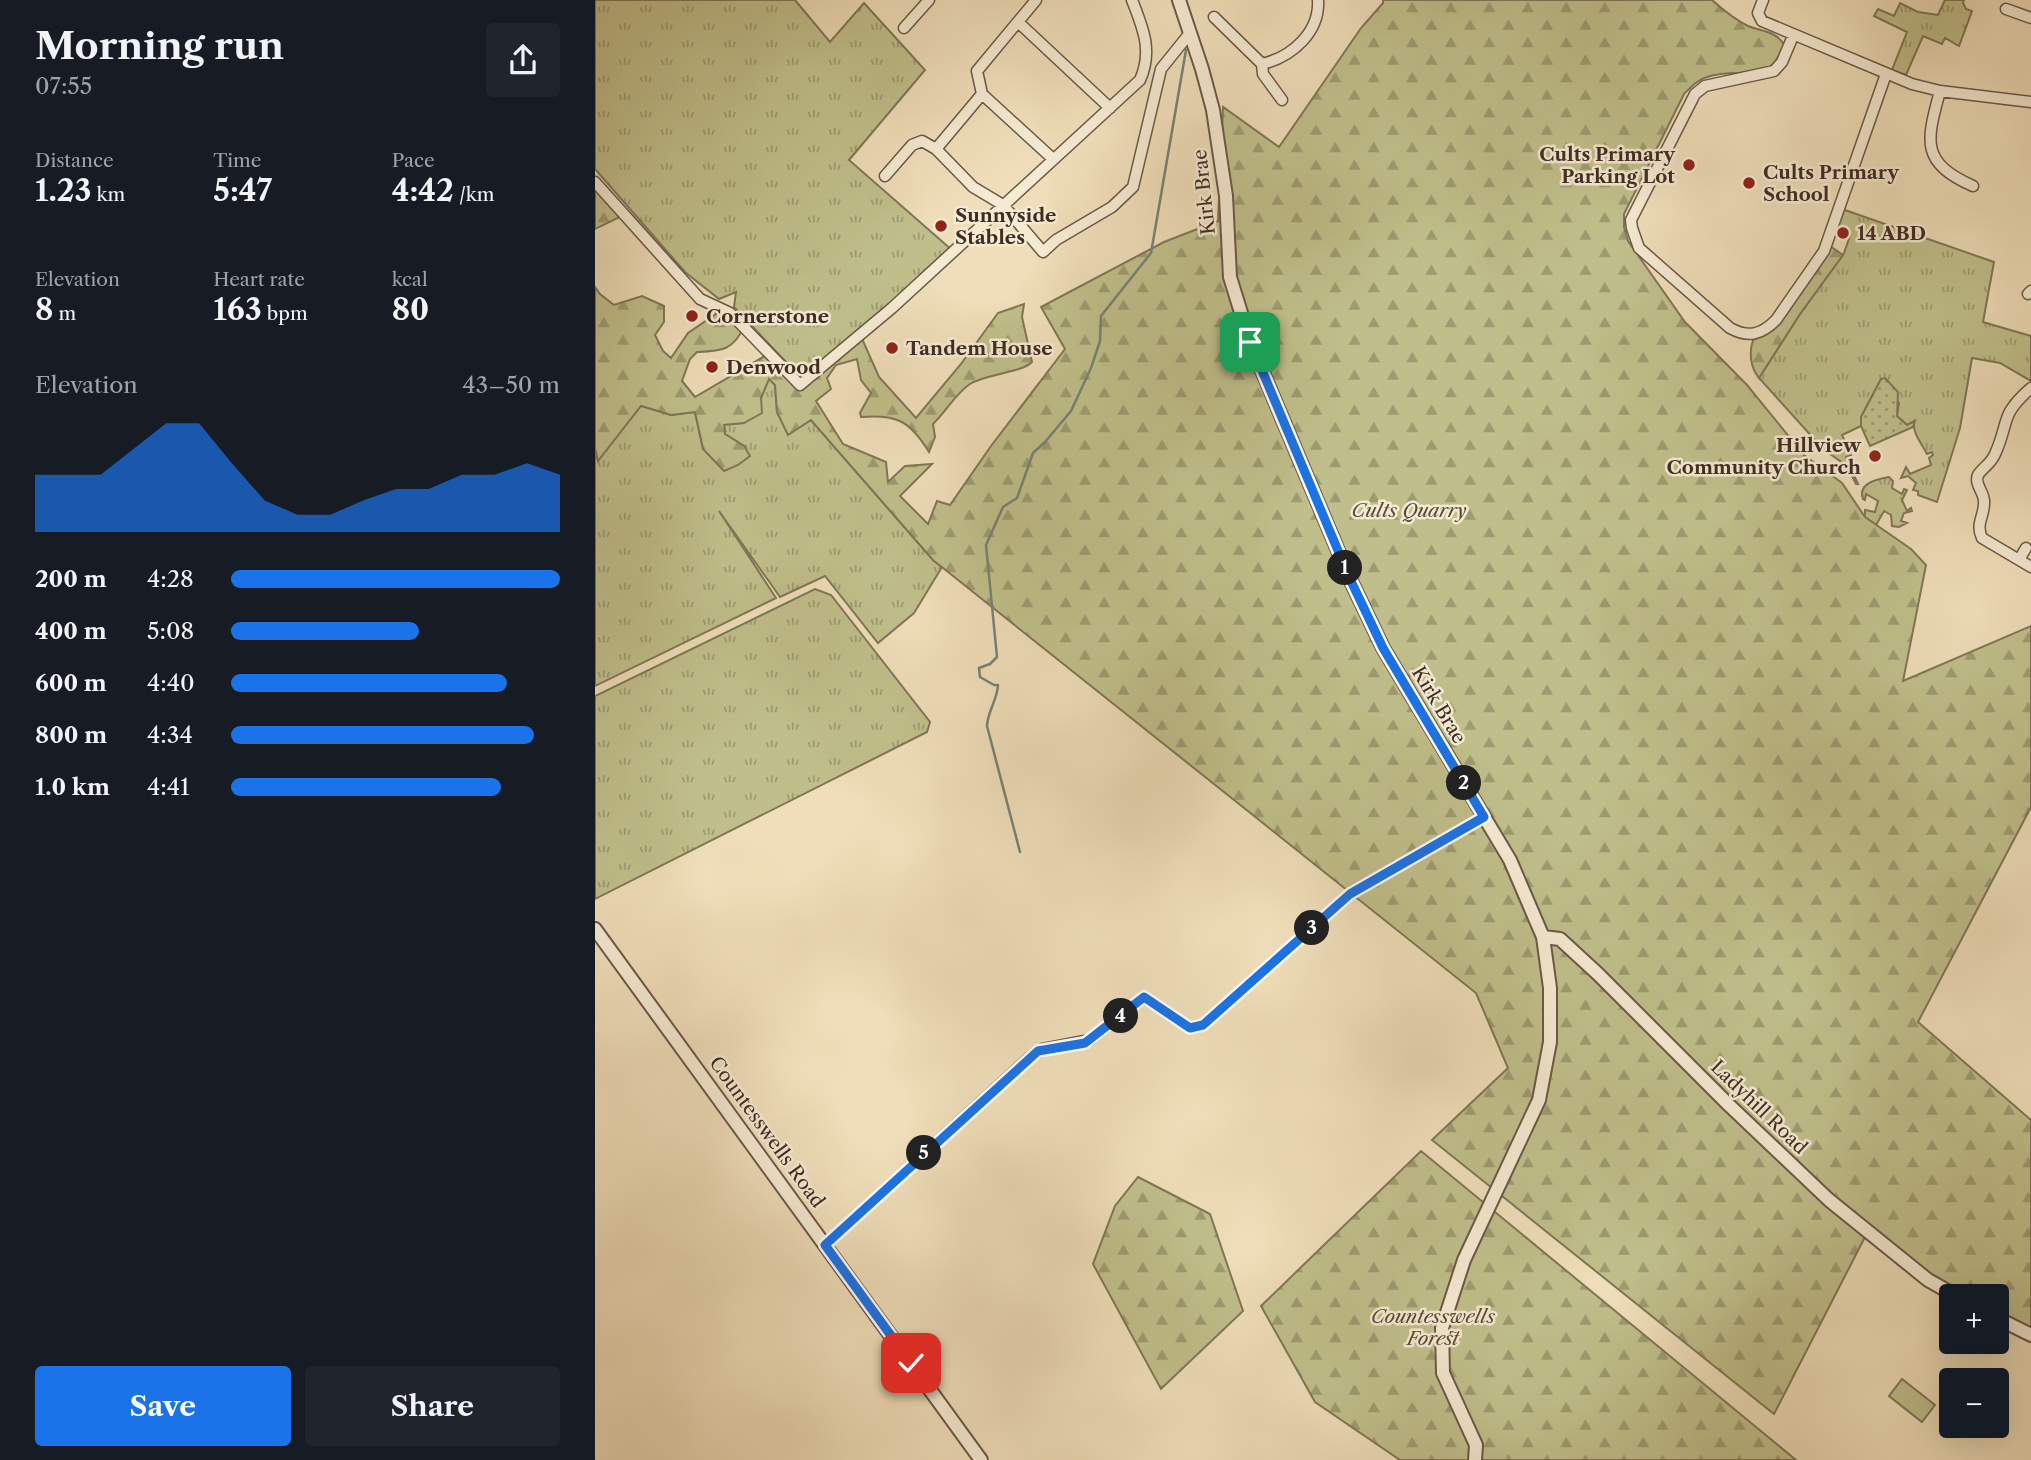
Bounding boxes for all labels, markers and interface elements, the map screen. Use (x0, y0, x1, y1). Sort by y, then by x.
text: Morning run (35, 22, 284, 69)
button: share (486, 23, 560, 97)
text: 07:55 (35, 72, 92, 100)
place label: Cults Primary Parking Lot (1539, 143, 1676, 188)
street label: Kirk Brae (1188, 148, 1220, 236)
text: Distance (35, 149, 114, 172)
text: Time (213, 149, 261, 172)
text: Pace (392, 149, 435, 172)
marker: Cults Primary Parking Lot (1681, 157, 1697, 173)
place label: Cults Primary School (1763, 161, 1900, 206)
text: 1.23 (35, 172, 91, 209)
text: 5:47 (213, 172, 272, 209)
text: 4:42 (392, 172, 454, 209)
marker: Cults Primary School (1741, 175, 1757, 191)
text: km (91, 183, 125, 206)
text: /km (454, 183, 494, 206)
place label: Sunnyside Stables (955, 204, 1056, 249)
marker: Sunnyside Stables (933, 218, 949, 234)
place label: 14 ABD (1857, 222, 1926, 245)
marker: 14 ABD (1835, 225, 1851, 241)
text: Elevation (35, 268, 120, 291)
text: Heart rate (213, 268, 305, 291)
text: kcal (392, 268, 428, 291)
text: 8 (35, 291, 53, 328)
text: 163 (213, 291, 262, 328)
text: 80 (392, 291, 429, 328)
text: m (53, 302, 76, 325)
text: bpm (262, 302, 308, 325)
place label: Cornerstone (706, 305, 829, 328)
marker: Cornerstone (684, 308, 700, 324)
pin (1220, 312, 1280, 372)
icon: arrive (1231, 323, 1269, 361)
place label: Tandem House (906, 337, 1053, 360)
marker: Tandem House (884, 340, 900, 356)
place label: Denwood (726, 356, 821, 379)
marker: Denwood (704, 359, 720, 375)
text: Elevation (35, 371, 138, 399)
text: 43–50 m (462, 371, 560, 399)
place label: Hillview Community Church (1667, 434, 1862, 479)
marker: Hillview Community Church (1867, 448, 1883, 464)
park label: Cults Quarry (1352, 499, 1467, 522)
pin: 1 (1327, 550, 1363, 586)
text: 1 (1340, 556, 1349, 579)
text: 200 m (35, 565, 107, 593)
text: 4:28 (147, 565, 194, 593)
text: 400 m (35, 617, 107, 645)
text: 5:08 (147, 617, 194, 645)
street label: Kirk Brae (1407, 662, 1471, 748)
text: 600 m (35, 669, 107, 697)
text: 4:40 (147, 669, 195, 697)
text: 800 m (35, 721, 107, 749)
text: 4:34 (147, 721, 193, 749)
pin: 2 (1447, 766, 1481, 800)
text: 2 (1458, 771, 1469, 794)
text: 1.0 km (35, 773, 110, 801)
text: 4:41 (147, 773, 190, 801)
pin: 3 (1295, 911, 1329, 946)
text: 3 (1306, 916, 1317, 939)
pin: 4 (1103, 998, 1139, 1034)
text: 4 (1115, 1004, 1126, 1027)
street label: Countesswells Road (704, 1052, 830, 1212)
street label: Ladyhill Road (1706, 1055, 1812, 1159)
pin: 5 (907, 1136, 941, 1170)
text: 5 (918, 1141, 929, 1164)
map controls (1939, 1284, 2009, 1438)
button: + (1939, 1284, 2009, 1354)
park label: Countesswells Forest (1371, 1305, 1496, 1350)
pin (881, 1333, 941, 1393)
icon: check (892, 1344, 930, 1382)
button: Save (35, 1366, 291, 1446)
button: Share (305, 1366, 560, 1446)
button: − (1939, 1368, 2009, 1438)

